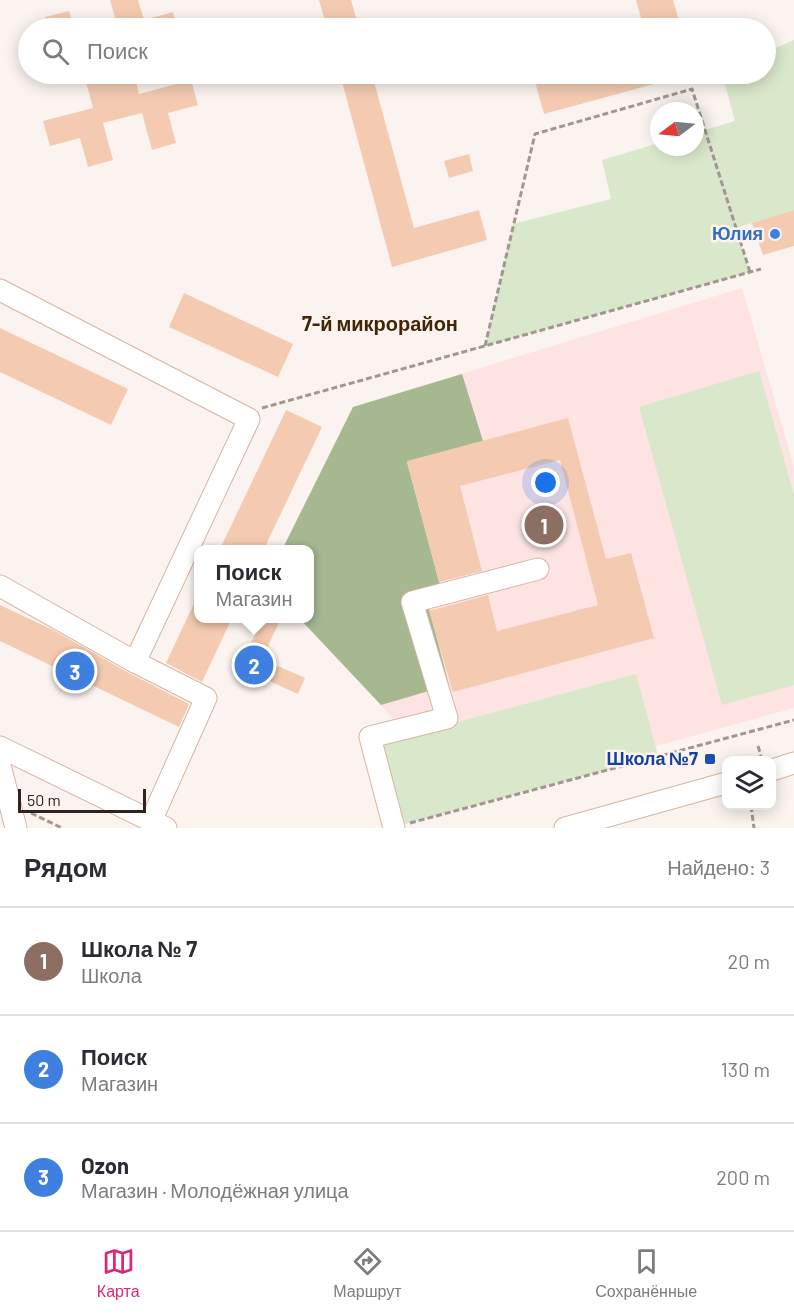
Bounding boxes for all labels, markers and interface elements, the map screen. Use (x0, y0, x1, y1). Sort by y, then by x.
search box (18, 18, 776, 84)
icon: search (39, 35, 72, 68)
text: Поиск (87, 37, 148, 63)
north arrow (650, 102, 704, 156)
place label: Юлия (712, 222, 763, 244)
marker: Юлия (768, 227, 782, 241)
district label: 7-й микрорайон (302, 311, 458, 335)
your location (531, 468, 560, 497)
pin: 1 (524, 502, 564, 548)
popup (194, 545, 314, 623)
text: Поиск (215, 558, 281, 584)
text: Магазин (215, 586, 293, 610)
pin: 2 (234, 642, 274, 688)
pin: 3 (56, 648, 94, 694)
place label: Школа №7 (607, 747, 698, 769)
marker: Школа №7 (703, 752, 717, 766)
map controls (722, 756, 776, 810)
button: layers (722, 756, 776, 810)
scale bar (18, 786, 146, 814)
text: 50 m (27, 790, 61, 809)
text: Рядом (24, 851, 107, 882)
text: Найдено: 3 (667, 855, 770, 879)
text: Школа № 7 (81, 935, 197, 961)
text: 1 (40, 949, 47, 973)
text: 20 m (727, 949, 770, 973)
text: Школа (81, 963, 142, 987)
text: Поиск (81, 1043, 147, 1069)
text: 2 (38, 1057, 49, 1081)
text: 130 m (721, 1057, 770, 1081)
text: Магазин (81, 1071, 158, 1095)
text: Ozon (81, 1152, 129, 1178)
text: 3 (38, 1165, 49, 1189)
text: 200 m (716, 1165, 770, 1189)
text: Магазин · Молодёжная улица (81, 1178, 349, 1202)
tab: Карта (97, 1245, 140, 1301)
tab: Маршрут (333, 1245, 402, 1301)
tab: Сохранённые (595, 1245, 697, 1301)

